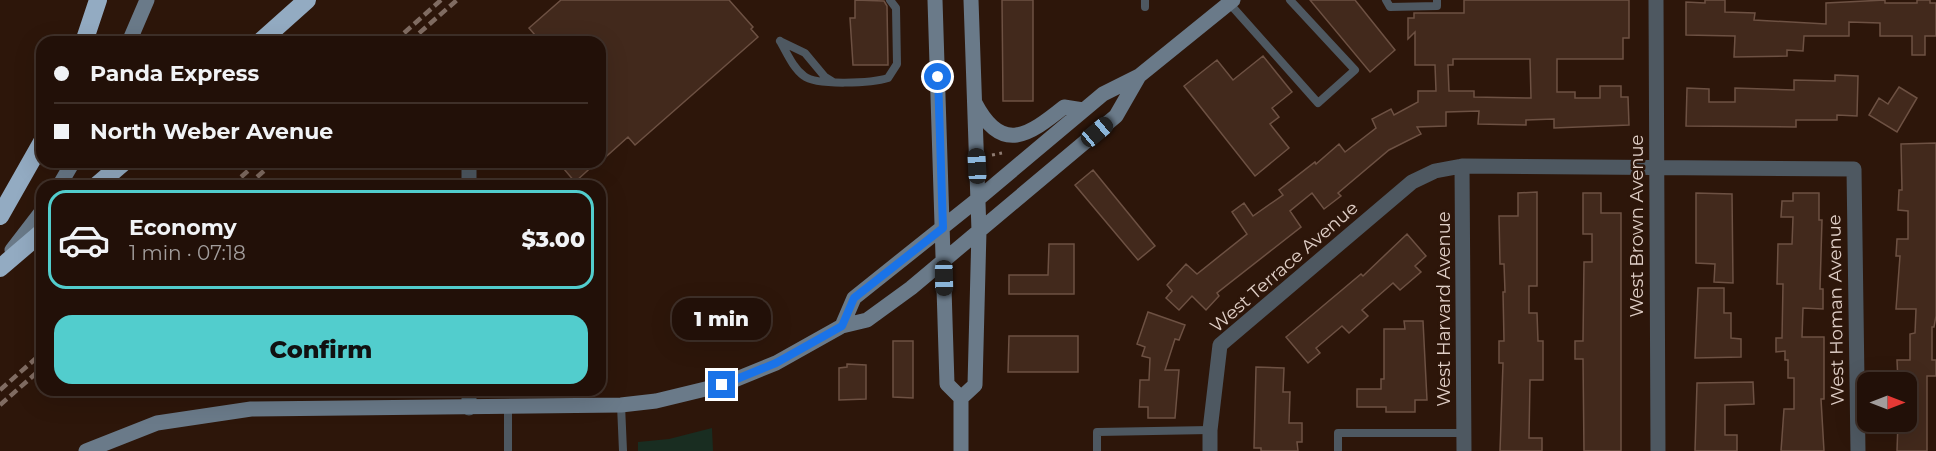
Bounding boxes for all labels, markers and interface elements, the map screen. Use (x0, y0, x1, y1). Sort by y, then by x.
text: Panda Express (90, 60, 259, 87)
route start (924, 63, 951, 90)
car (1077, 114, 1117, 150)
text: North Weber Avenue (90, 118, 333, 145)
street label: West Brown Avenue (1626, 134, 1648, 317)
car (967, 148, 987, 184)
street label: West Terrace Avenue (1206, 197, 1362, 337)
street label: West Harvard Avenue (1433, 211, 1455, 407)
icon: car (57, 213, 111, 267)
text: Economy (129, 214, 237, 241)
street label: West Homan Avenue (1823, 214, 1849, 406)
text: $3.00 (521, 226, 585, 253)
text: 1 min · 07:18 (129, 241, 246, 265)
car (935, 260, 953, 296)
callout: 1 min (672, 298, 771, 340)
text: 1 min (694, 307, 749, 331)
button: Confirm (54, 315, 588, 384)
route end (708, 371, 735, 398)
north arrow (1857, 372, 1917, 432)
map controls (1857, 372, 1917, 432)

